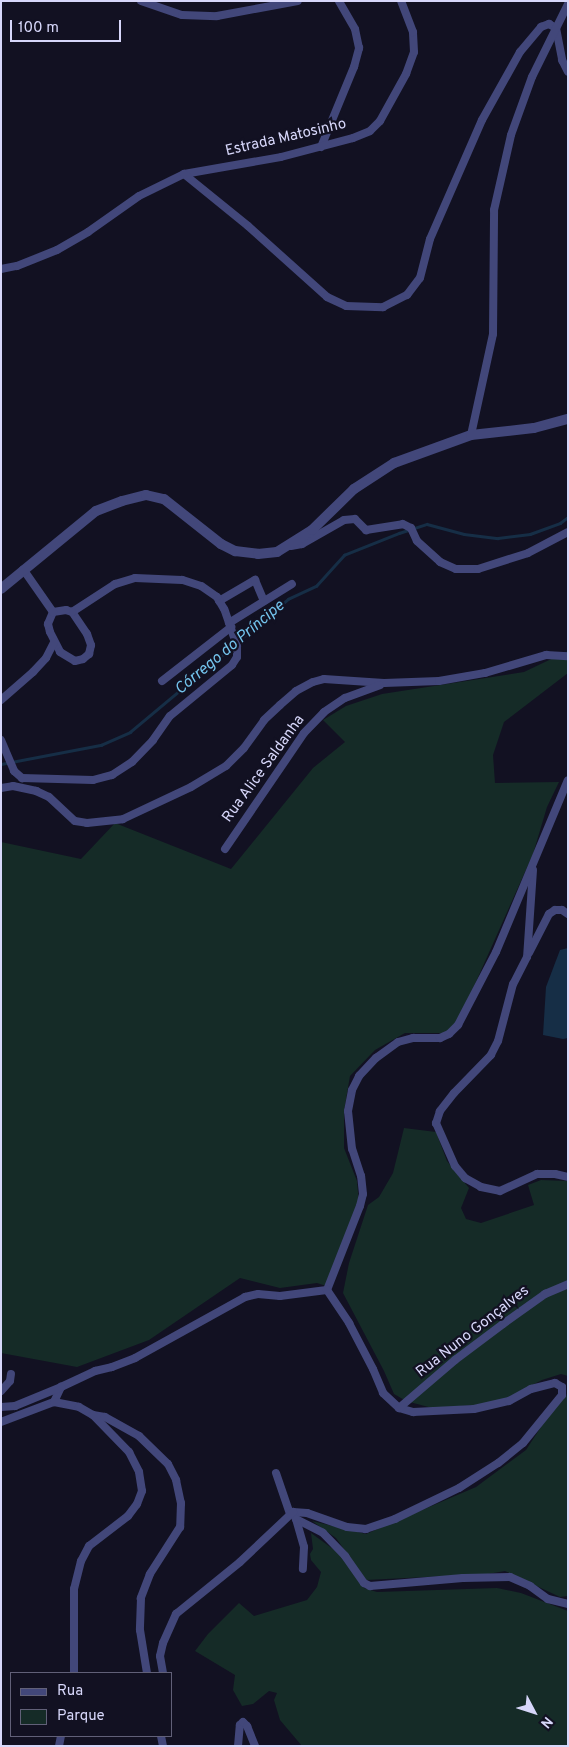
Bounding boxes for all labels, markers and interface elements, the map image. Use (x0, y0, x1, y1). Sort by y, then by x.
scale bar (12, 10, 124, 42)
text: 100 m (18, 19, 59, 38)
street label: Estrada Matosinho (224, 115, 348, 161)
water label: Córrego do Príncipe (171, 597, 289, 699)
street label: Rua Alice Saldanha (219, 712, 309, 826)
street label: Rua Nuno Gonçalves (413, 1282, 533, 1382)
legend (10, 1672, 172, 1737)
text: Rua (57, 1682, 83, 1701)
north arrow (509, 1687, 559, 1737)
text: Parque (57, 1707, 105, 1726)
text: N (536, 1713, 556, 1731)

